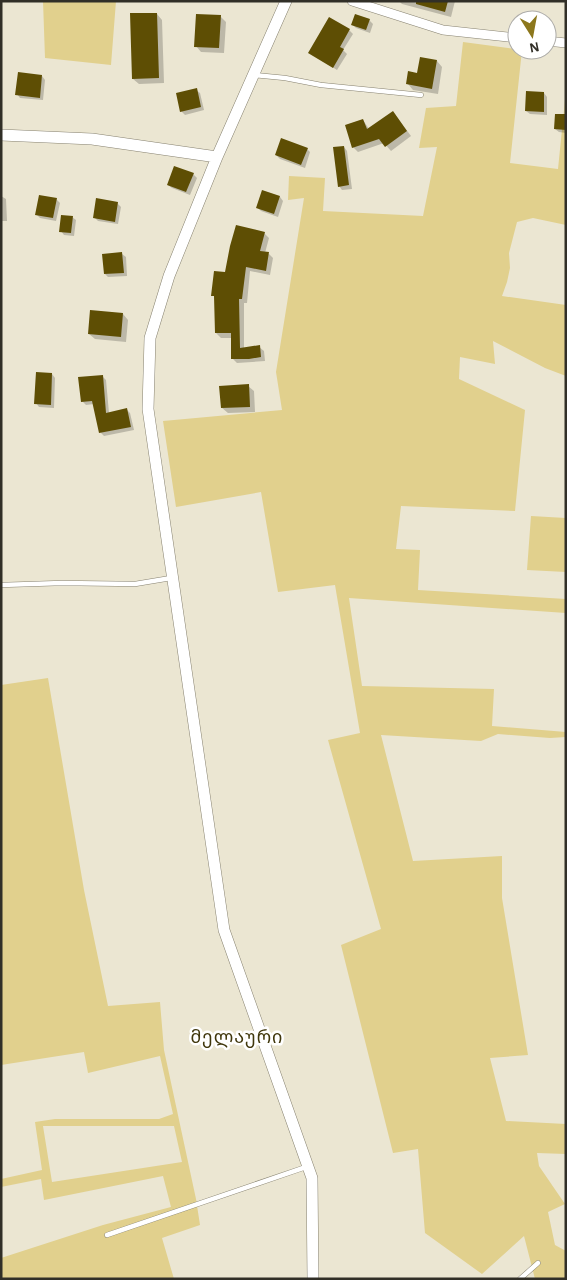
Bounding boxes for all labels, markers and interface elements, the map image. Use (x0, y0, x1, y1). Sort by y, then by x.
north arrow (507, 10, 557, 60)
text: N (528, 39, 540, 55)
district label: მელაური (191, 1028, 283, 1048)

